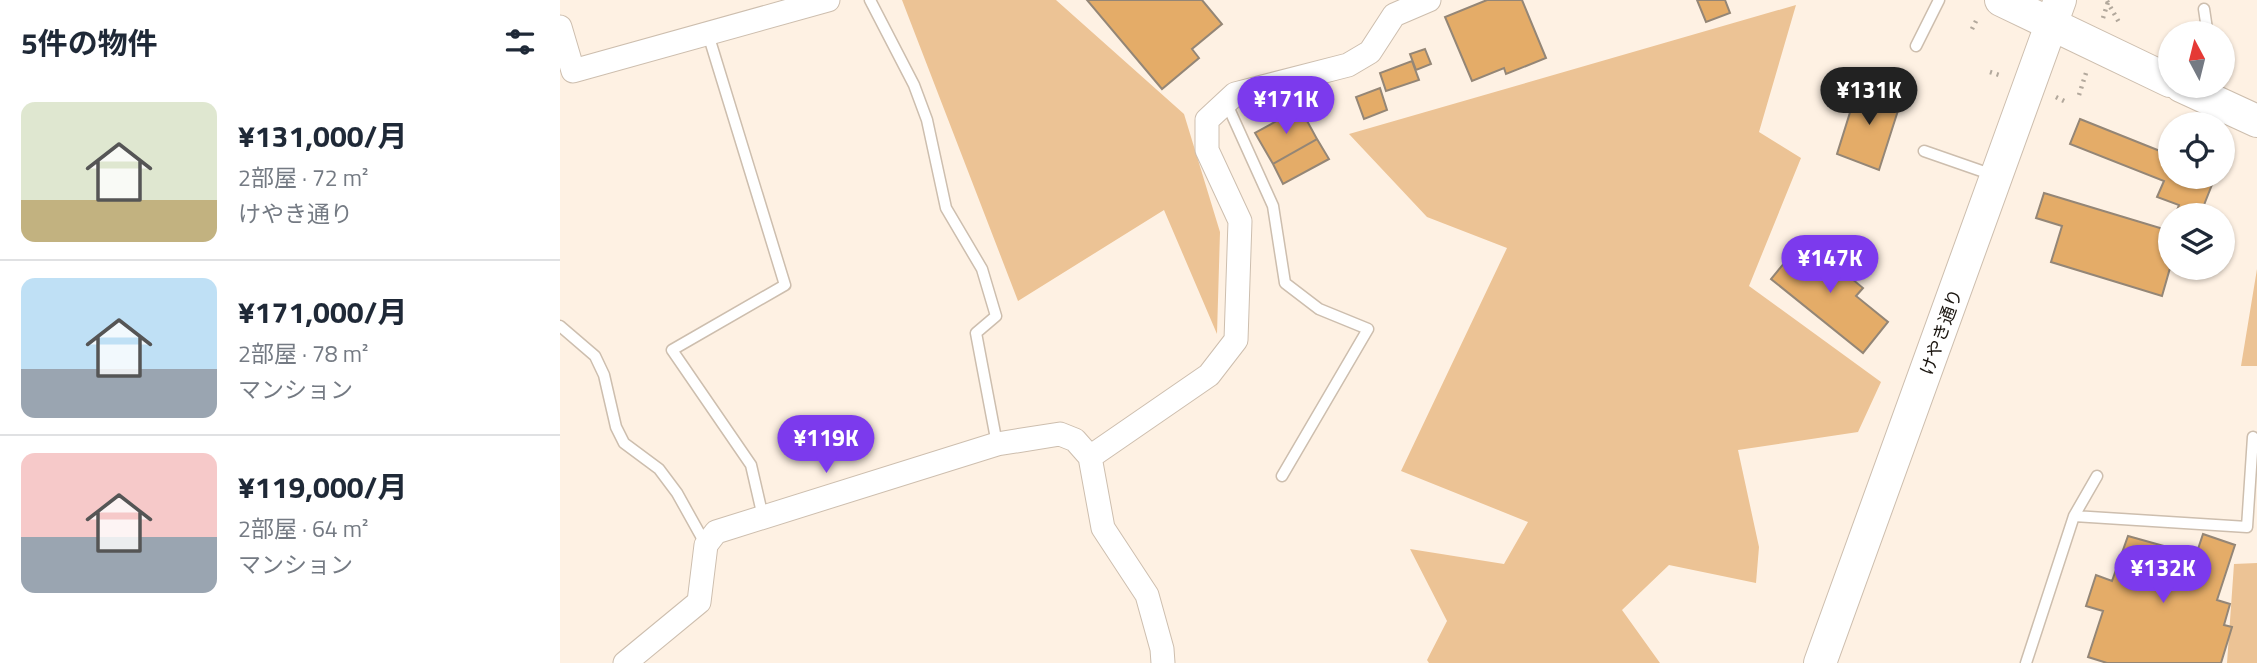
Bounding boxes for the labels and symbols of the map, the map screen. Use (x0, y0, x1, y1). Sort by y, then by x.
north arrow (2158, 21, 2235, 98)
pin: ¥131K (1820, 68, 1918, 127)
pin: ¥171K (1237, 76, 1335, 136)
pin: ¥147K (1781, 236, 1879, 295)
street label: けやき通り (1913, 285, 1969, 379)
pin: ¥119K (777, 416, 875, 475)
pin: ¥132K (2114, 546, 2212, 605)

